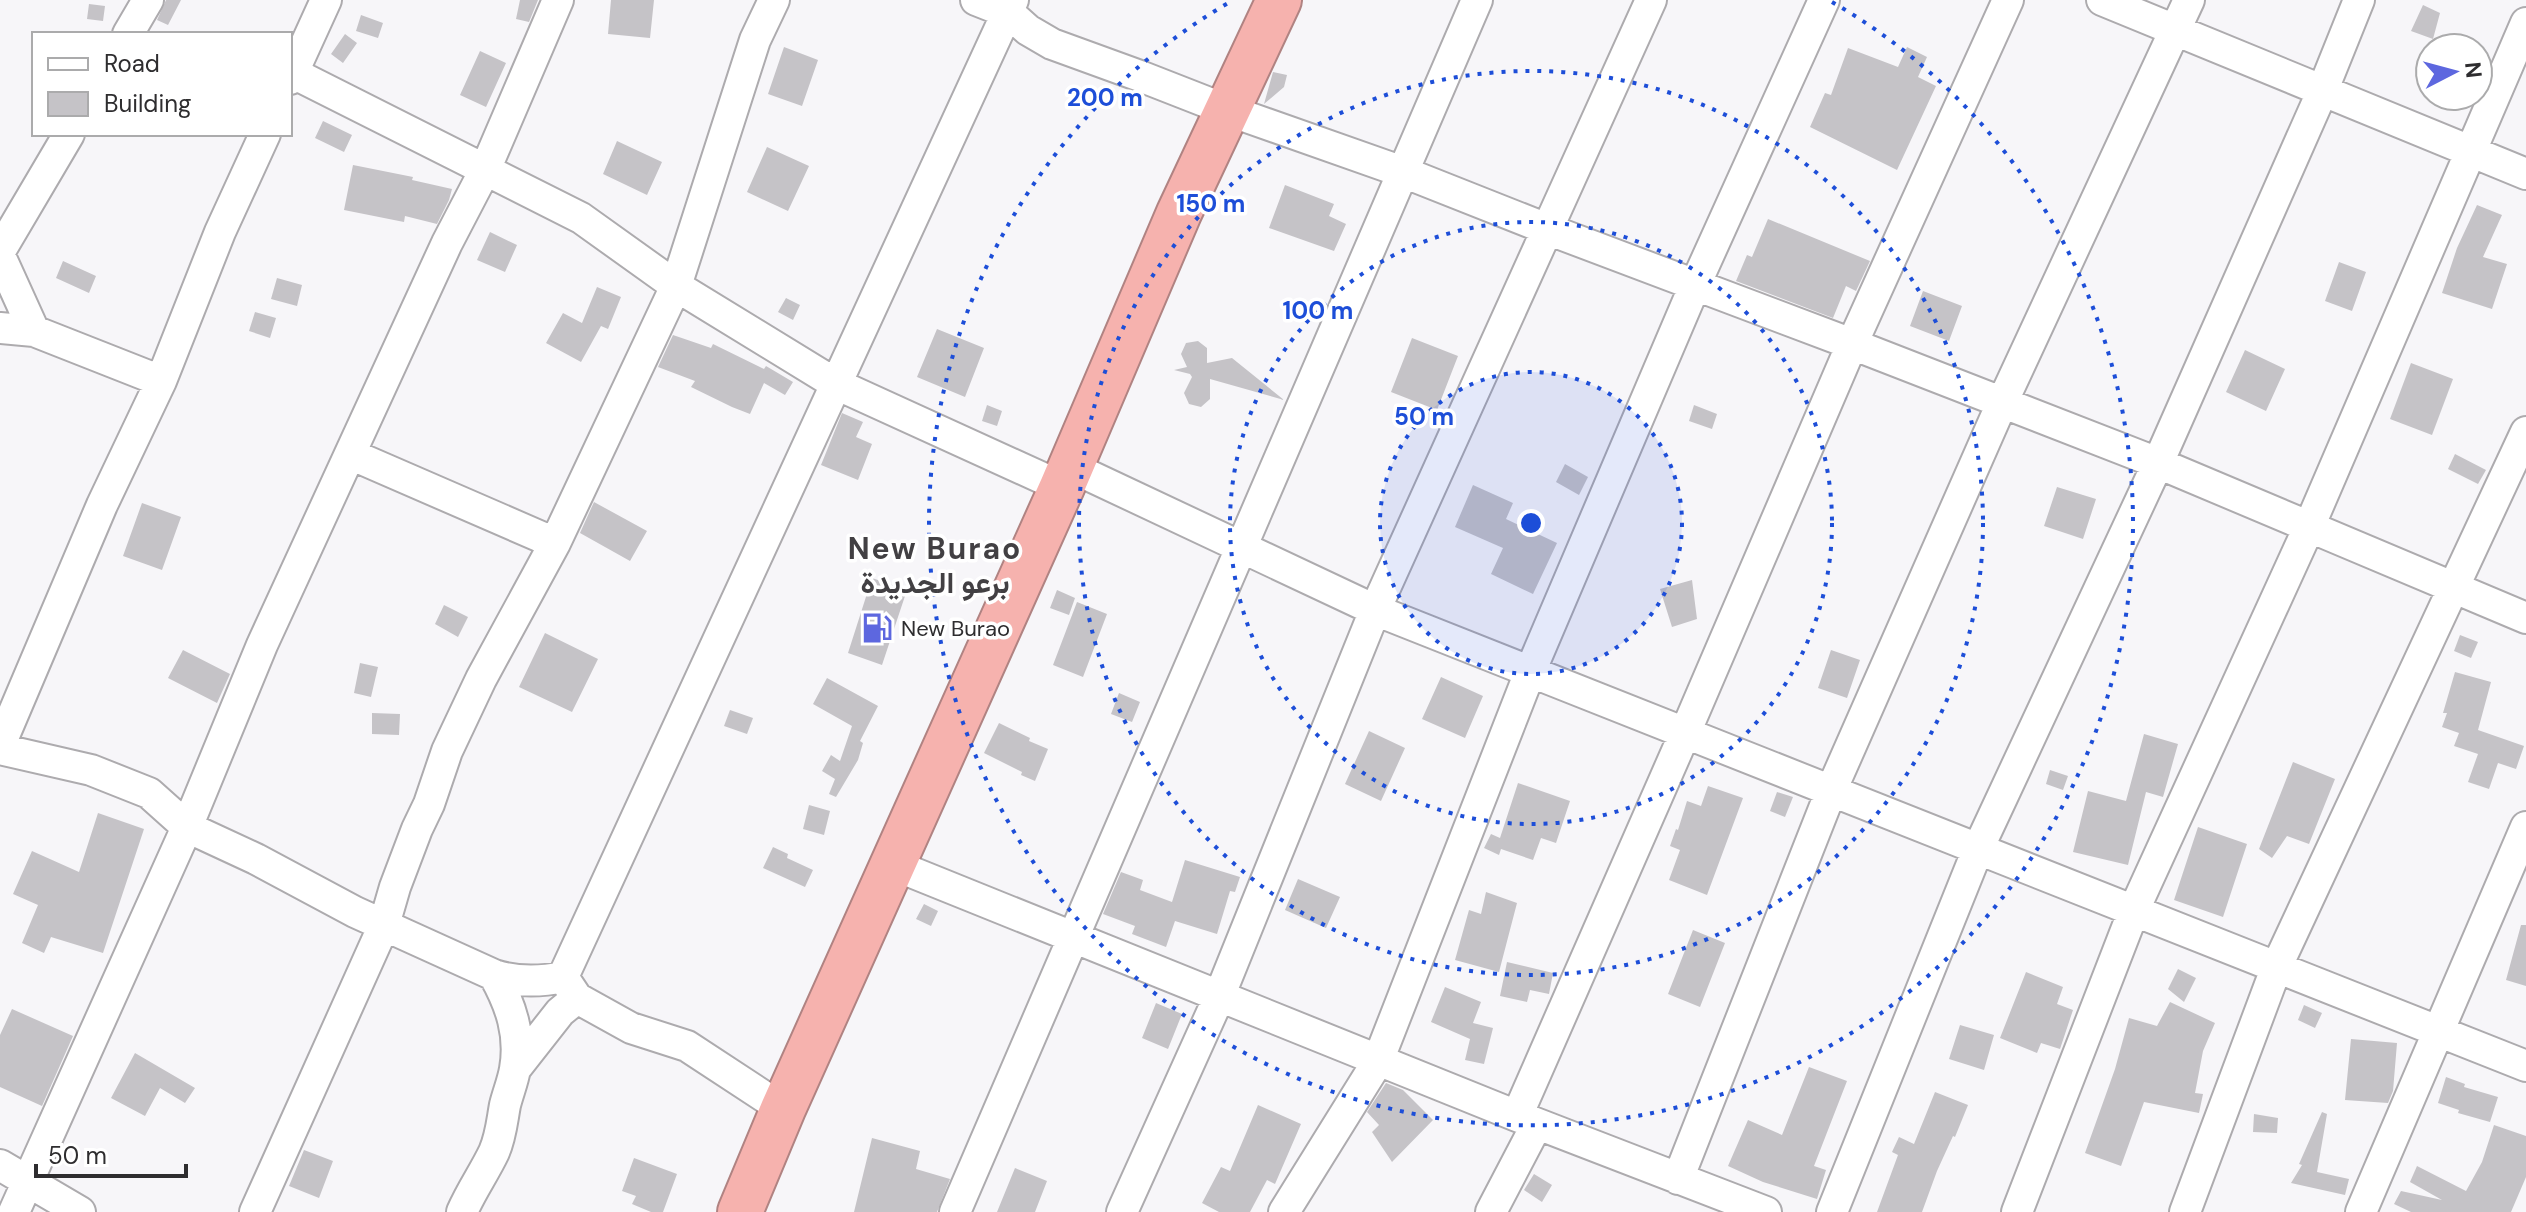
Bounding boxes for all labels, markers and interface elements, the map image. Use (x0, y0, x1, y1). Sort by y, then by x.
legend (32, 32, 292, 136)
north arrow (2414, 32, 2494, 112)
text: Road (104, 48, 160, 79)
text: N (2458, 60, 2489, 79)
text: 200 m (1067, 82, 1143, 113)
text: Building (104, 88, 191, 119)
text: 150 m (1177, 188, 1245, 219)
text: 100 m (1283, 295, 1353, 326)
text: 50 m (1394, 401, 1454, 432)
centre of rings (1517, 509, 1545, 537)
district label: New Burao برعو الجديدة (848, 529, 1022, 602)
fuel station icon: New Burao (860, 611, 894, 645)
place label: New Burao (901, 614, 1010, 643)
scale bar (36, 1128, 186, 1178)
text: 50 m (48, 1140, 107, 1171)

